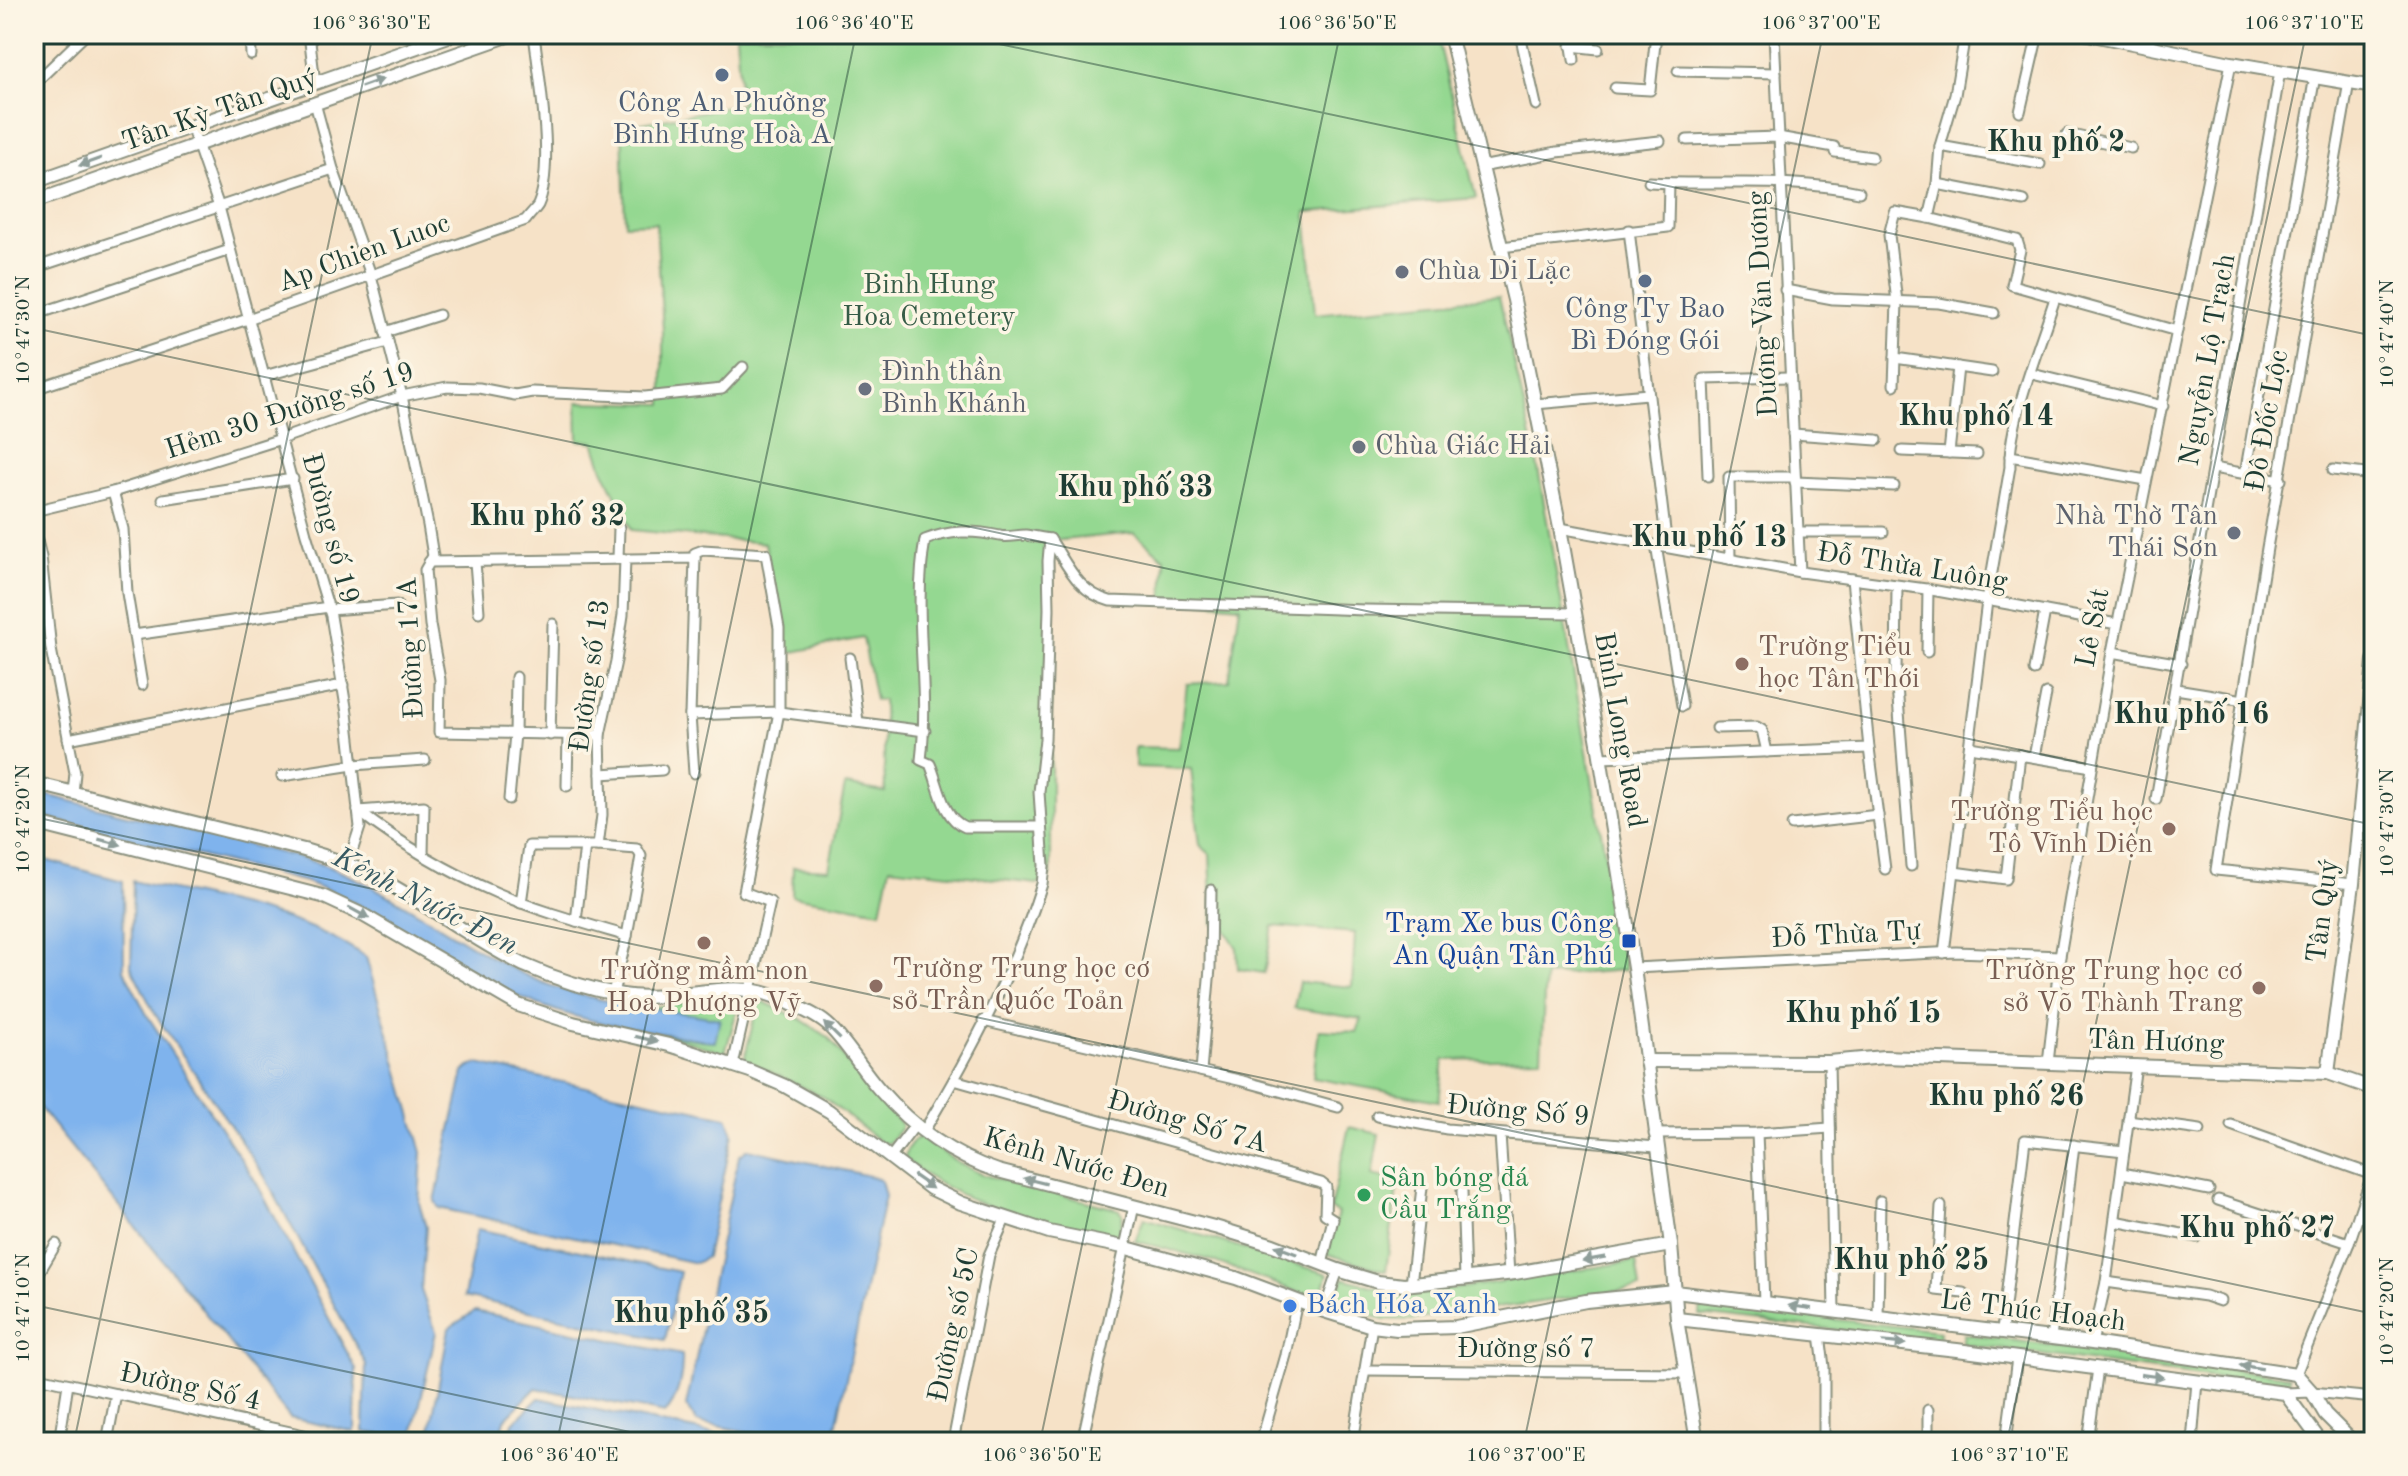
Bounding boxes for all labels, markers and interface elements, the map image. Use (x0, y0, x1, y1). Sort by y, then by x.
text: 106°36'30"E (311, 14, 431, 34)
text: 106°36'40"E (794, 14, 914, 34)
text: 106°36'50"E (1277, 14, 1397, 34)
text: 106°37'00"E (1761, 14, 1881, 34)
text: 106°37'10"E (2244, 14, 2364, 34)
street label: Tân Kỳ Tân Quý (119, 64, 322, 158)
marker: Công An Phường Bình Hưng Hoà A (713, 66, 731, 84)
one-way arrow (360, 77, 384, 89)
place label: Công An Phường Bình Hưng Hoà A (612, 90, 832, 150)
district label: Khu phố 2 (1987, 125, 2125, 158)
one-way arrow (78, 156, 102, 169)
street label: Dương Văn Dương (1744, 190, 1784, 418)
street label: Ap Chien Luoc (274, 210, 454, 298)
street label: Nguyễn Lộ Trạch (2175, 251, 2241, 468)
place label: Chùa Di Lặc (1418, 258, 1571, 286)
marker: Chùa Di Lặc (1393, 263, 1411, 281)
park label: Binh Hung Hoa Cemetery (842, 272, 1016, 332)
marker: Công Ty Bao Bì Đóng Gói (1636, 272, 1654, 290)
text: 10°47'30"N (14, 275, 34, 385)
text: 10°47'40"N (2378, 279, 2398, 389)
place label: Công Ty Bao Bì Đóng Gói (1565, 296, 1725, 356)
street label: Đô Đốc Lộc (2241, 348, 2294, 494)
place label: Đình thần Bình Khánh (881, 356, 1027, 419)
street label: Hẻm 30 Đường số 19 (162, 358, 418, 466)
marker: Đình thần Bình Khánh (856, 380, 874, 398)
district label: Khu phố 14 (1898, 399, 2054, 432)
place label: Chùa Giác Hải (1375, 433, 1551, 461)
marker: Chùa Giác Hải (1350, 438, 1368, 456)
street label: Đường số 19 (295, 450, 364, 607)
district label: Khu phố 33 (1057, 470, 1213, 503)
district label: Khu phố 32 (469, 499, 625, 532)
place label: Nhà Thờ Tân Thái Sơn (2055, 503, 2218, 563)
district label: Khu phố 13 (1631, 520, 1787, 553)
marker: Nhà Thờ Tân Thái Sơn (2225, 524, 2243, 542)
street label: Đỗ Thừa Luông (1815, 537, 2010, 597)
street label: Đường 17A (394, 576, 430, 720)
street label: Lê Sát (2073, 586, 2115, 670)
street label: Đường số 13 (565, 597, 616, 755)
street label: Binh Long Road (1588, 630, 1650, 830)
place label: Trường Tiểu học Tân Thới (1758, 632, 1920, 694)
marker: Trường Tiểu học Tân Thới (1733, 655, 1751, 673)
district label: Khu phố 16 (2113, 697, 2269, 730)
text: 10°47'20"N (14, 764, 34, 874)
text: 10°47'30"N (2378, 768, 2398, 878)
place label: Trường Tiểu học Tô Vĩnh Diện (1950, 797, 2153, 859)
marker: Trường Tiểu học Tô Vĩnh Diện (2160, 820, 2178, 838)
one-way arrow (97, 836, 122, 849)
water label: Kênh Nước Đen (327, 842, 523, 962)
street label: Tân Quý (2304, 857, 2344, 965)
one-way arrow (348, 905, 370, 919)
place label: Trạm Xe bus Công An Quận Tân Phú (1385, 911, 1613, 971)
street label: Đỗ Thừa Tự (1770, 916, 1923, 954)
marker: Trạm Xe bus Công An Quận Tân Phú (1620, 932, 1638, 950)
marker: Trường mầm non Hoa Phượng Vỹ (695, 934, 713, 952)
place label: Trường mầm non Hoa Phượng Vỹ (600, 955, 808, 1018)
place label: Trường Trung học cơ sở Trần Quốc Toản (892, 956, 1150, 1016)
place label: Trường Trung học cơ sở Võ Thành Trang (1985, 958, 2243, 1018)
marker: Trường Trung học cơ sở Trần Quốc Toản (867, 977, 885, 995)
marker: Trường Trung học cơ sở Võ Thành Trang (2250, 979, 2268, 997)
district label: Khu phố 15 (1785, 996, 1941, 1029)
one-way arrow (823, 1022, 841, 1041)
street label: Tân Hương (2087, 1027, 2225, 1059)
one-way arrow (633, 1033, 658, 1046)
district label: Khu phố 26 (1928, 1079, 2084, 1112)
street label: Đường Số 7A (1104, 1086, 1271, 1159)
street label: Đường Số 9 (1445, 1091, 1591, 1132)
street label: Kênh Nước Đen (980, 1124, 1172, 1204)
place label: Sân bóng đá Cầu Trắng (1380, 1165, 1529, 1225)
one-way arrow (912, 1174, 933, 1189)
one-way arrow (1023, 1174, 1048, 1186)
marker: Sân bóng đá Cầu Trắng (1355, 1186, 1373, 1204)
district label: Khu phố 27 (2179, 1211, 2335, 1244)
one-way arrow (1274, 1243, 1298, 1256)
district label: Khu phố 25 (1833, 1243, 1989, 1276)
street label: Đường số 5C (924, 1245, 985, 1405)
text: 10°47'10"N (14, 1253, 34, 1363)
one-way arrow (1581, 1253, 1606, 1265)
text: 10°47'20"N (2378, 1257, 2398, 1367)
street label: Lê Thúc Hoạch (1939, 1287, 2127, 1337)
place label: Bách Hóa Xanh (1306, 1292, 1497, 1320)
district label: Khu phố 35 (613, 1296, 769, 1329)
marker: Bách Hóa Xanh (1281, 1297, 1299, 1315)
one-way arrow (1787, 1300, 1812, 1313)
street label: Đường số 7 (1457, 1335, 1595, 1364)
one-way arrow (1882, 1336, 1907, 1349)
street label: Đường Số 4 (117, 1358, 263, 1417)
one-way arrow (2239, 1361, 2264, 1373)
one-way arrow (2140, 1369, 2165, 1382)
text: 106°36'40"E (499, 1446, 619, 1466)
text: 106°36'50"E (982, 1446, 1102, 1466)
text: 106°37'00"E (1466, 1446, 1586, 1466)
text: 106°37'10"E (1949, 1446, 2069, 1466)

